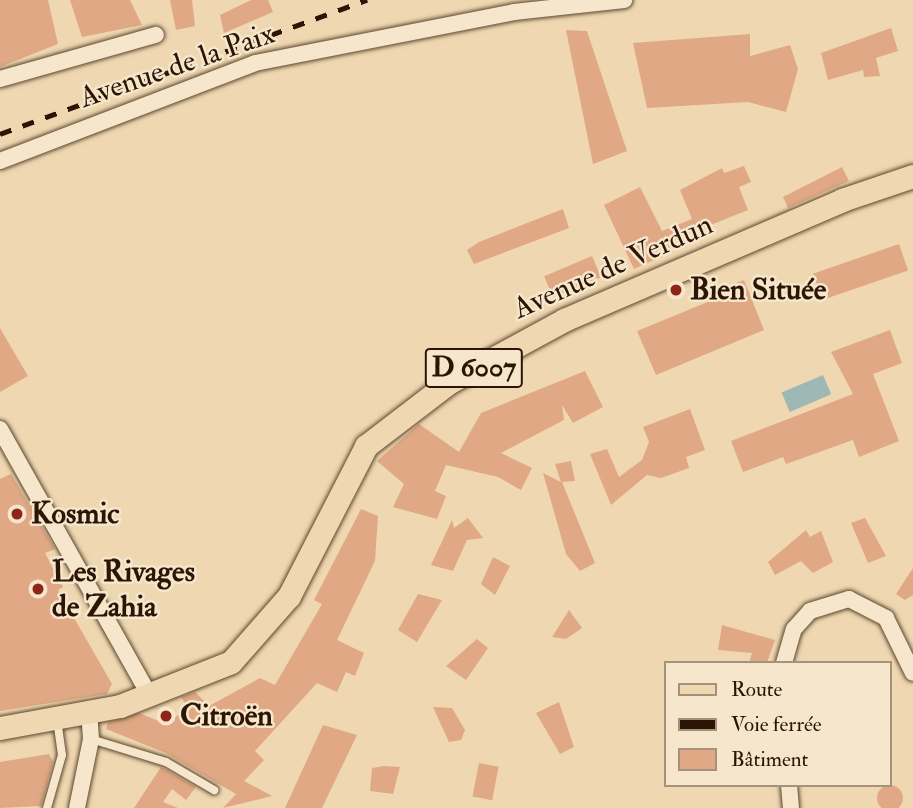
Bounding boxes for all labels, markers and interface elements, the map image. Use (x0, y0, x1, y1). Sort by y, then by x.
street label: Avenue de la Paix (75, 16, 279, 116)
street label: Avenue de Verdun (508, 207, 718, 327)
place label: Bien Située (690, 272, 826, 308)
marker: Bien Située (668, 282, 684, 298)
road number: D 6007 (423, 344, 525, 392)
place label: Kosmic (31, 496, 119, 532)
marker: Kosmic (9, 506, 25, 522)
place label: Les Rivages de Zahia (52, 554, 195, 624)
marker: Les Rivages de Zahia (30, 581, 46, 597)
legend (664, 661, 892, 787)
text: Route (731, 676, 782, 703)
place label: Citroën (180, 698, 273, 734)
marker: Citroën (158, 708, 174, 724)
text: Voie ferrée (731, 711, 821, 738)
text: Bâtiment (731, 746, 808, 773)

